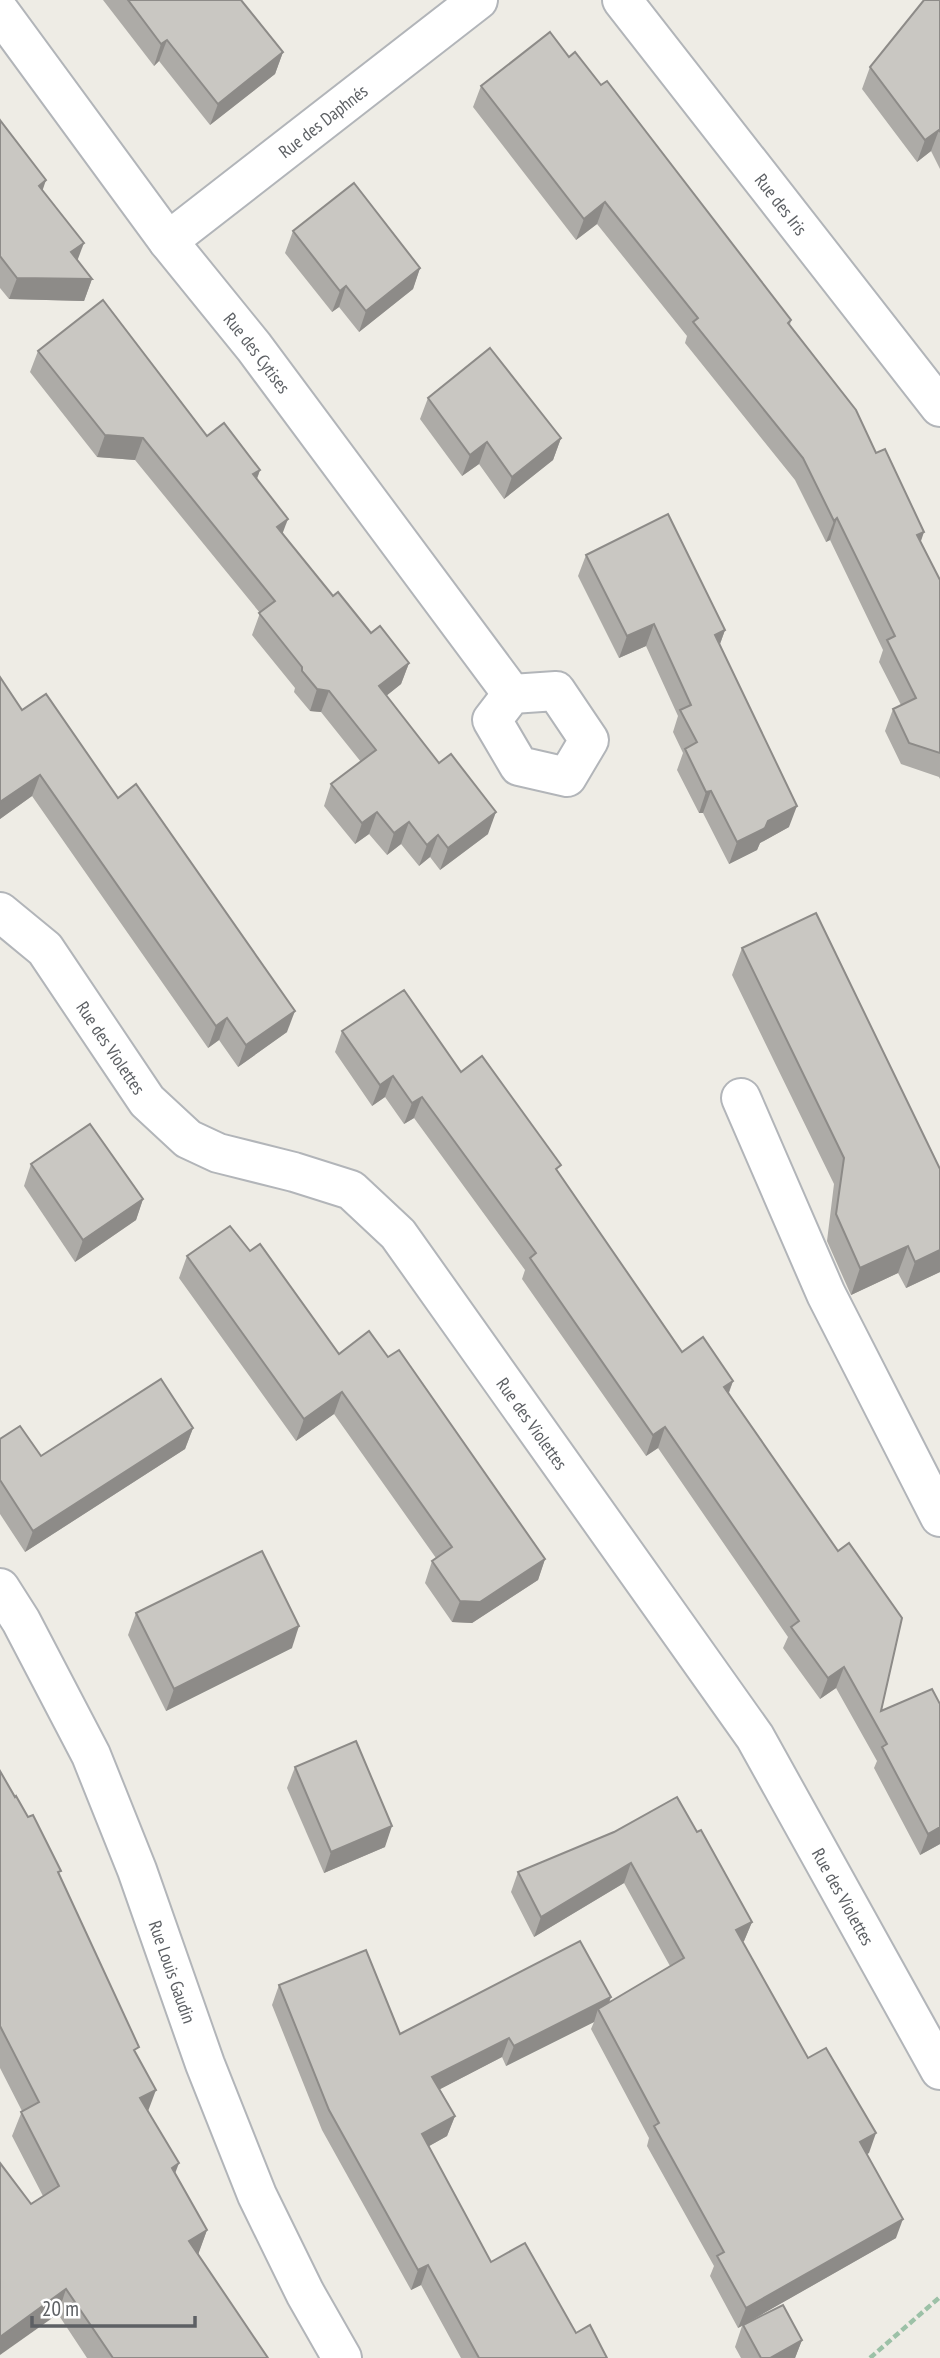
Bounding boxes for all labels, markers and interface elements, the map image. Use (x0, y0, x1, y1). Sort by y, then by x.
street label: Rue des Daphnés (274, 79, 372, 163)
street label: Rue des Iris (750, 169, 813, 240)
street label: Rue des Cytises (219, 308, 296, 397)
street label: Rue des Violettes (72, 997, 151, 1099)
street label: Rue des Violettes (492, 1373, 573, 1474)
street label: Rue des Violettes (807, 1844, 880, 1949)
street label: Rue Louis Gaudin (144, 1917, 201, 2026)
scale bar (32, 2284, 194, 2328)
text: 20 m (42, 2295, 79, 2322)

